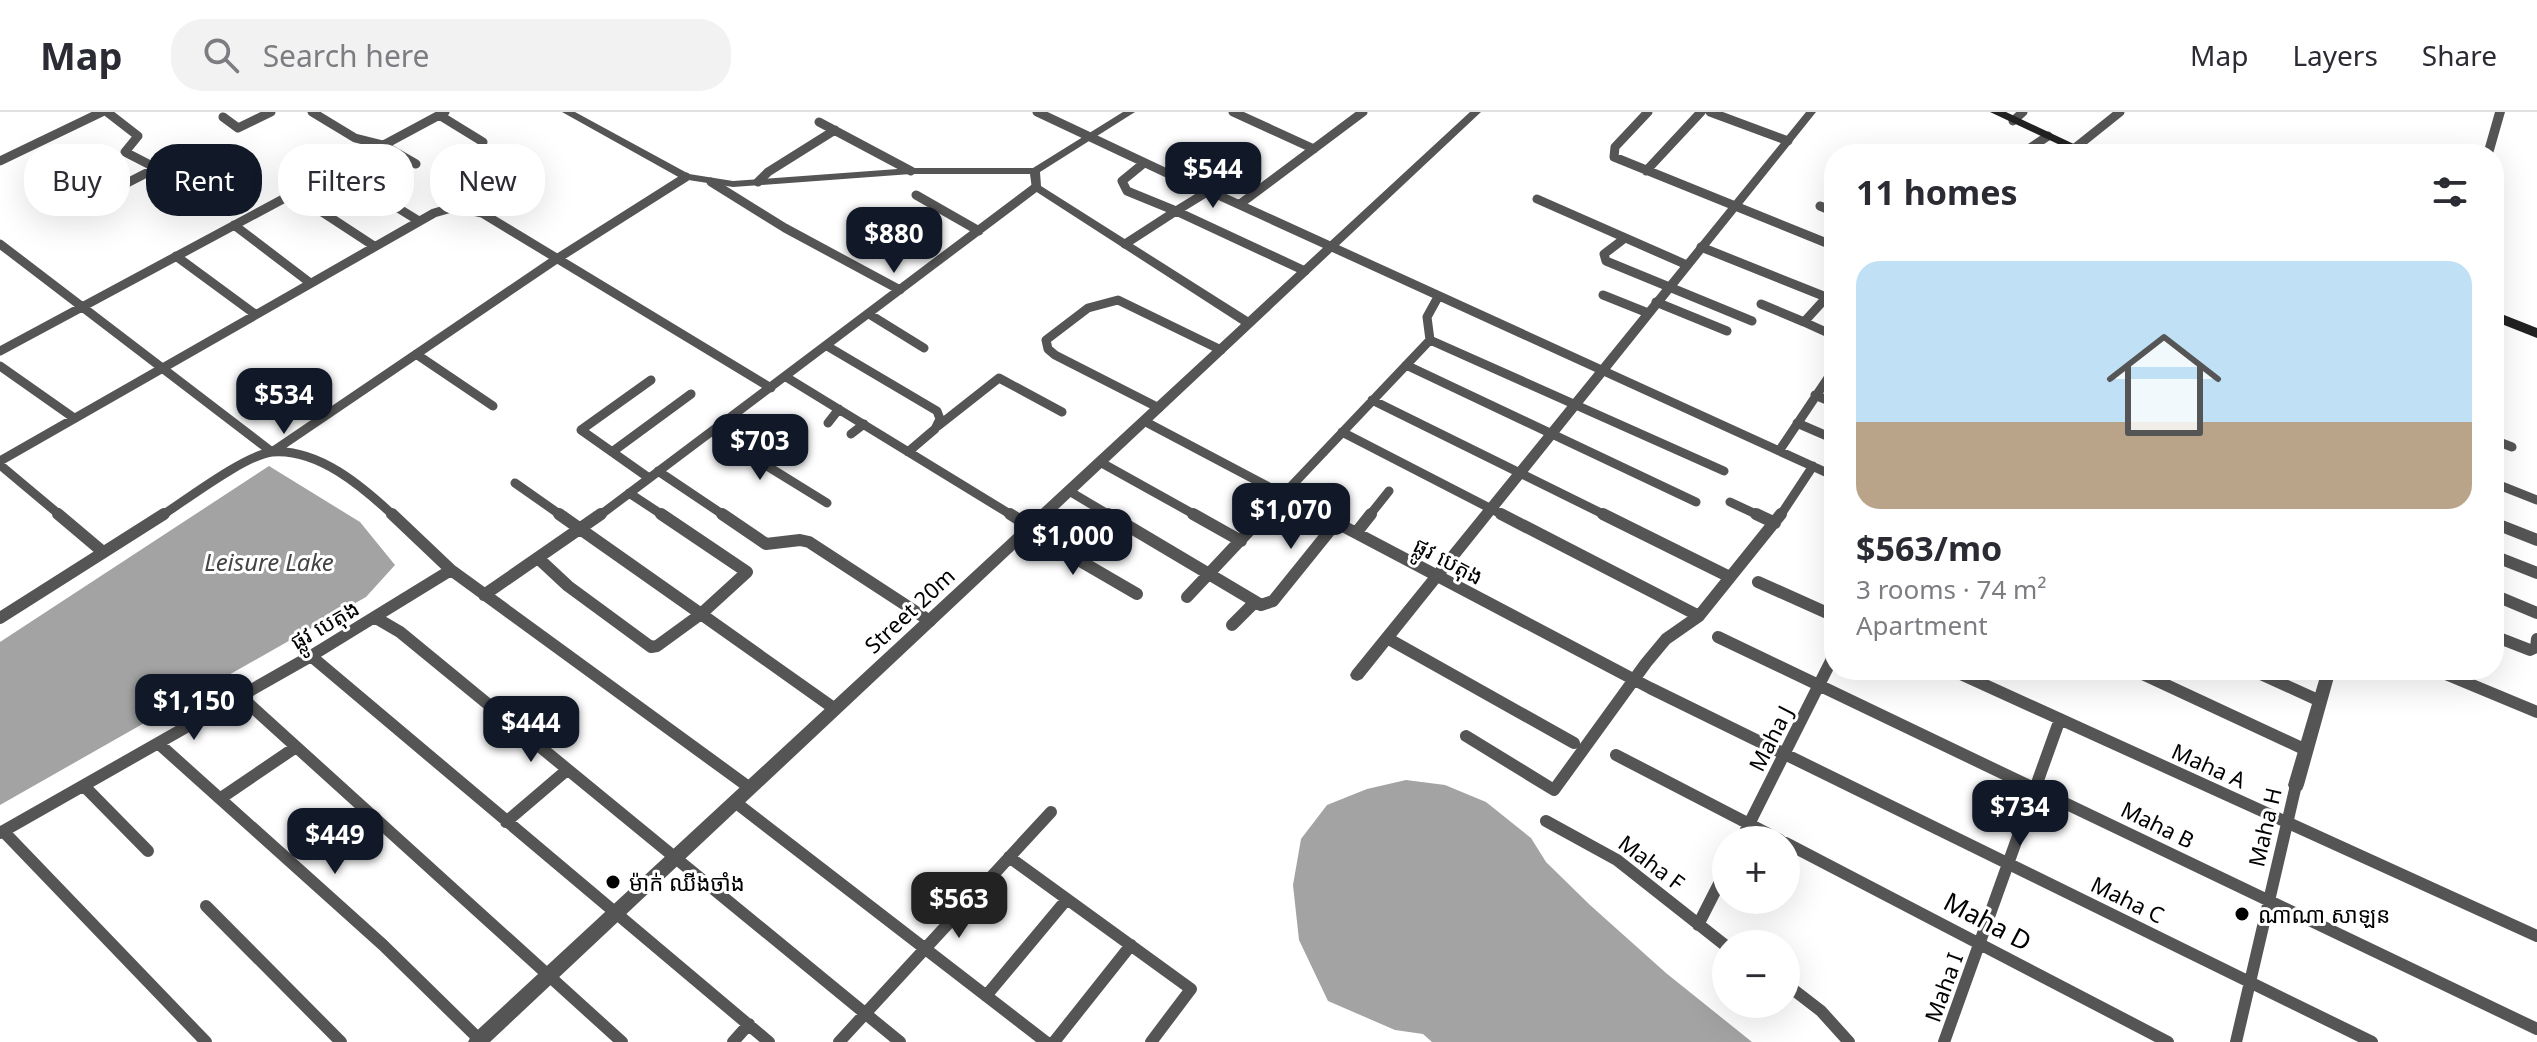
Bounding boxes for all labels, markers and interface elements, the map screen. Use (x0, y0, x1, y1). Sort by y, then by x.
search box (171, 19, 731, 91)
text: Map (40, 29, 123, 81)
icon: search (199, 33, 243, 77)
text: Search here (263, 35, 430, 76)
text: Map (2190, 36, 2248, 74)
text: Layers (2292, 36, 2378, 74)
text: Share (2422, 36, 2497, 74)
pin: $544 (1166, 142, 1260, 210)
chip: Buy (24, 144, 130, 216)
chip: Rent (146, 144, 262, 216)
chip: Filters (278, 144, 414, 216)
chip: New (430, 144, 545, 216)
text: $544 (1183, 150, 1243, 186)
text: 11 homes (1856, 169, 2018, 215)
icon: filters (2428, 170, 2472, 214)
pin: $880 (847, 207, 941, 275)
text: $880 (864, 215, 924, 251)
icon: home (2092, 313, 2236, 457)
pin: $534 (237, 368, 331, 436)
text: $534 (254, 376, 314, 412)
pin: $703 (713, 414, 807, 482)
text: $703 (730, 422, 790, 458)
pin: $1,070 (1226, 483, 1356, 551)
text: $1,070 (1250, 491, 1332, 527)
pin: $1,000 (1008, 509, 1138, 577)
text: $1,000 (1032, 517, 1114, 553)
text: $563/mo (1856, 525, 2002, 571)
street label: ផ្លូវ បេតុង (1406, 529, 1489, 597)
water label: Leisure Lake (204, 545, 334, 578)
street label: Street 20m (857, 561, 961, 659)
text: 3 rooms · 74 m² (1856, 571, 2046, 607)
street label: ផ្លូវ បេតុង (284, 592, 367, 661)
text: Apartment (1856, 607, 1988, 643)
pin: $1,150 (129, 674, 259, 742)
text: $1,150 (153, 682, 235, 718)
pin: $444 (484, 696, 578, 764)
street label: Maha J (1741, 700, 1799, 776)
text: $444 (501, 704, 561, 740)
street label: Maha A (2167, 735, 2252, 795)
pin: $734 (1973, 780, 2067, 848)
street label: Maha H (2240, 785, 2288, 869)
text: $734 (1990, 788, 2050, 824)
street label: Maha B (2116, 793, 2200, 855)
pin: $449 (288, 808, 382, 876)
text: $449 (305, 816, 365, 852)
map controls (1712, 826, 1800, 1018)
button: + (1712, 826, 1800, 914)
street label: Maha F (1613, 827, 1691, 897)
place label: ម៉ាក់ ឈីងចាំង (629, 867, 745, 897)
street label: Maha C (2086, 868, 2170, 930)
pin: $563 (912, 872, 1006, 940)
marker: ម៉ាក់ ឈីងចាំង (604, 873, 622, 891)
text: $563 (929, 880, 989, 916)
street label: Maha D (1938, 883, 2038, 959)
place label: ណាណា សាឡន (2258, 899, 2390, 929)
marker: ណាណា សាឡន (2233, 905, 2251, 923)
button: − (1712, 930, 1800, 1018)
street label: Maha I (1917, 948, 1969, 1026)

